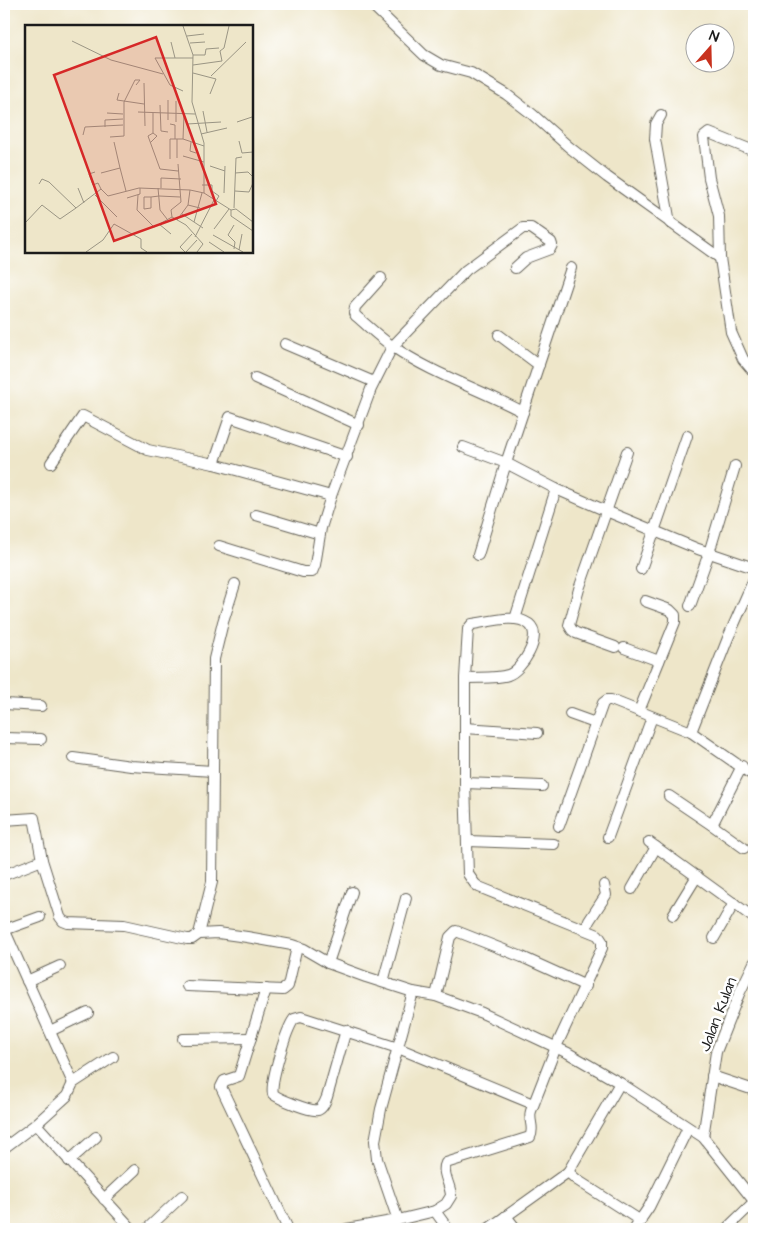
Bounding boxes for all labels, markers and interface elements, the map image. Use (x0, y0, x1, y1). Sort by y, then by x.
north arrow (686, 22, 736, 72)
inset map (25, 25, 252, 252)
text: N (707, 26, 722, 48)
street label: Jalan Kulan (694, 974, 742, 1055)

